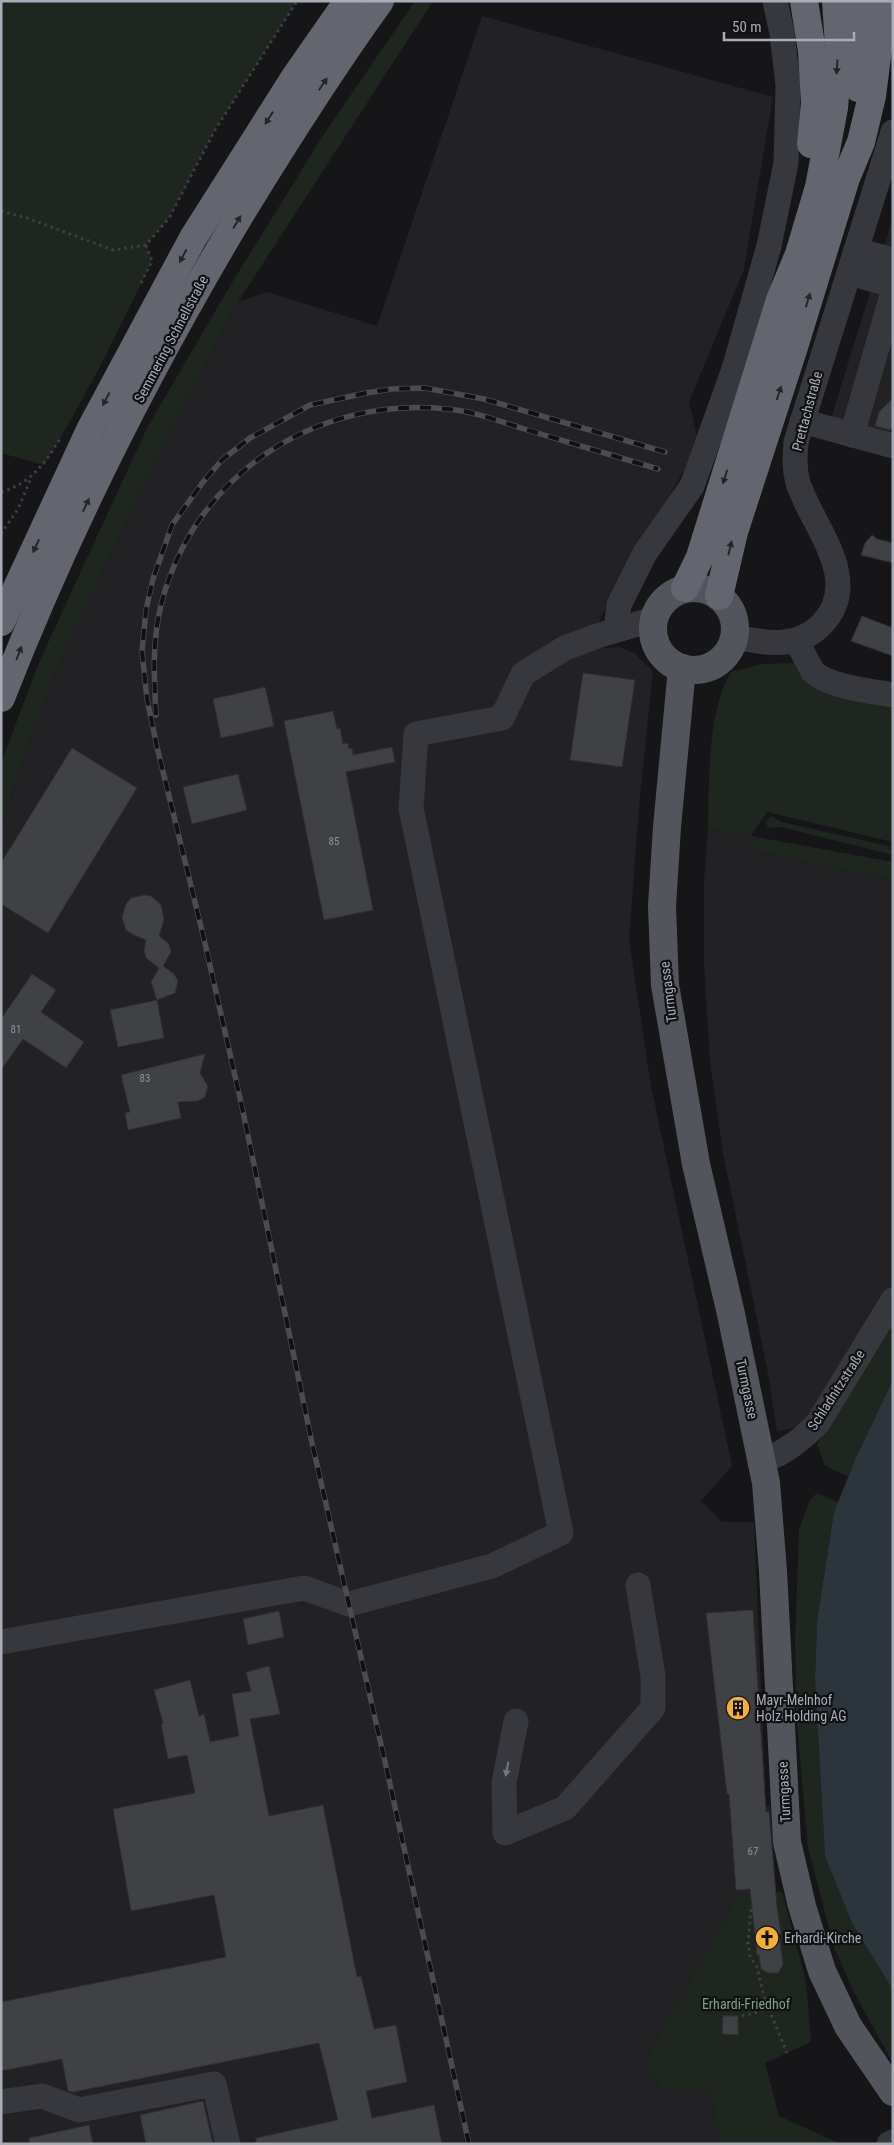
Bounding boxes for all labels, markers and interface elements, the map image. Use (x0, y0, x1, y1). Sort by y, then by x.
scale bar (724, 10, 854, 42)
text: 50 m (732, 18, 762, 36)
one-way arrow (833, 60, 841, 76)
one-way arrow (318, 77, 328, 91)
one-way arrow (264, 112, 274, 125)
one-way arrow (232, 215, 241, 228)
one-way arrow (179, 250, 188, 263)
street label: Semmering Schnellstraße (131, 273, 211, 405)
one-way arrow (805, 293, 813, 308)
street label: Prettachstraße (789, 369, 825, 453)
one-way arrow (776, 386, 783, 401)
one-way arrow (102, 393, 111, 406)
one-way arrow (720, 469, 728, 484)
one-way arrow (82, 498, 90, 512)
one-way arrow (32, 539, 40, 553)
one-way arrow (726, 541, 734, 556)
one-way arrow (15, 645, 23, 660)
house number: 85 (329, 835, 339, 848)
street label: Turmgasse (656, 960, 680, 1023)
house number: 81 (11, 1023, 21, 1036)
house number: 83 (140, 1072, 150, 1085)
street label: Schladnitzstraße (804, 1346, 868, 1433)
street label: Turmgasse (733, 1357, 761, 1421)
place label: Mayr-Melnhof Holz Holding AG (756, 1692, 847, 1724)
building icon: Mayr-Melnhof Holz Holding AG (725, 1695, 751, 1721)
one-way arrow (502, 1761, 510, 1777)
street label: Turmgasse (774, 1761, 794, 1823)
house number: 67 (748, 1845, 758, 1858)
church icon: Erhardi-Kirche (754, 1925, 780, 1951)
place label: Erhardi-Kirche (784, 1930, 862, 1946)
park label: Erhardi-Friedhof (702, 1996, 791, 2012)

